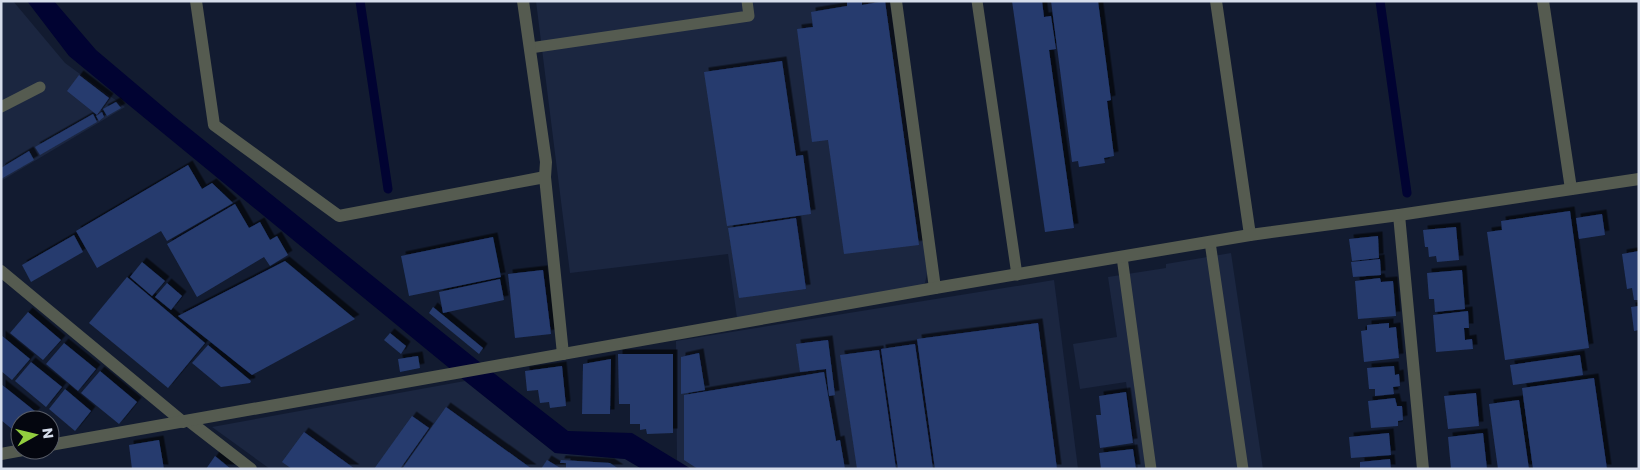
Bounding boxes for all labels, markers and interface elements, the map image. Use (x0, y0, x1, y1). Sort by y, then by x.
north arrow (10, 410, 60, 460)
text: N (37, 427, 59, 440)

